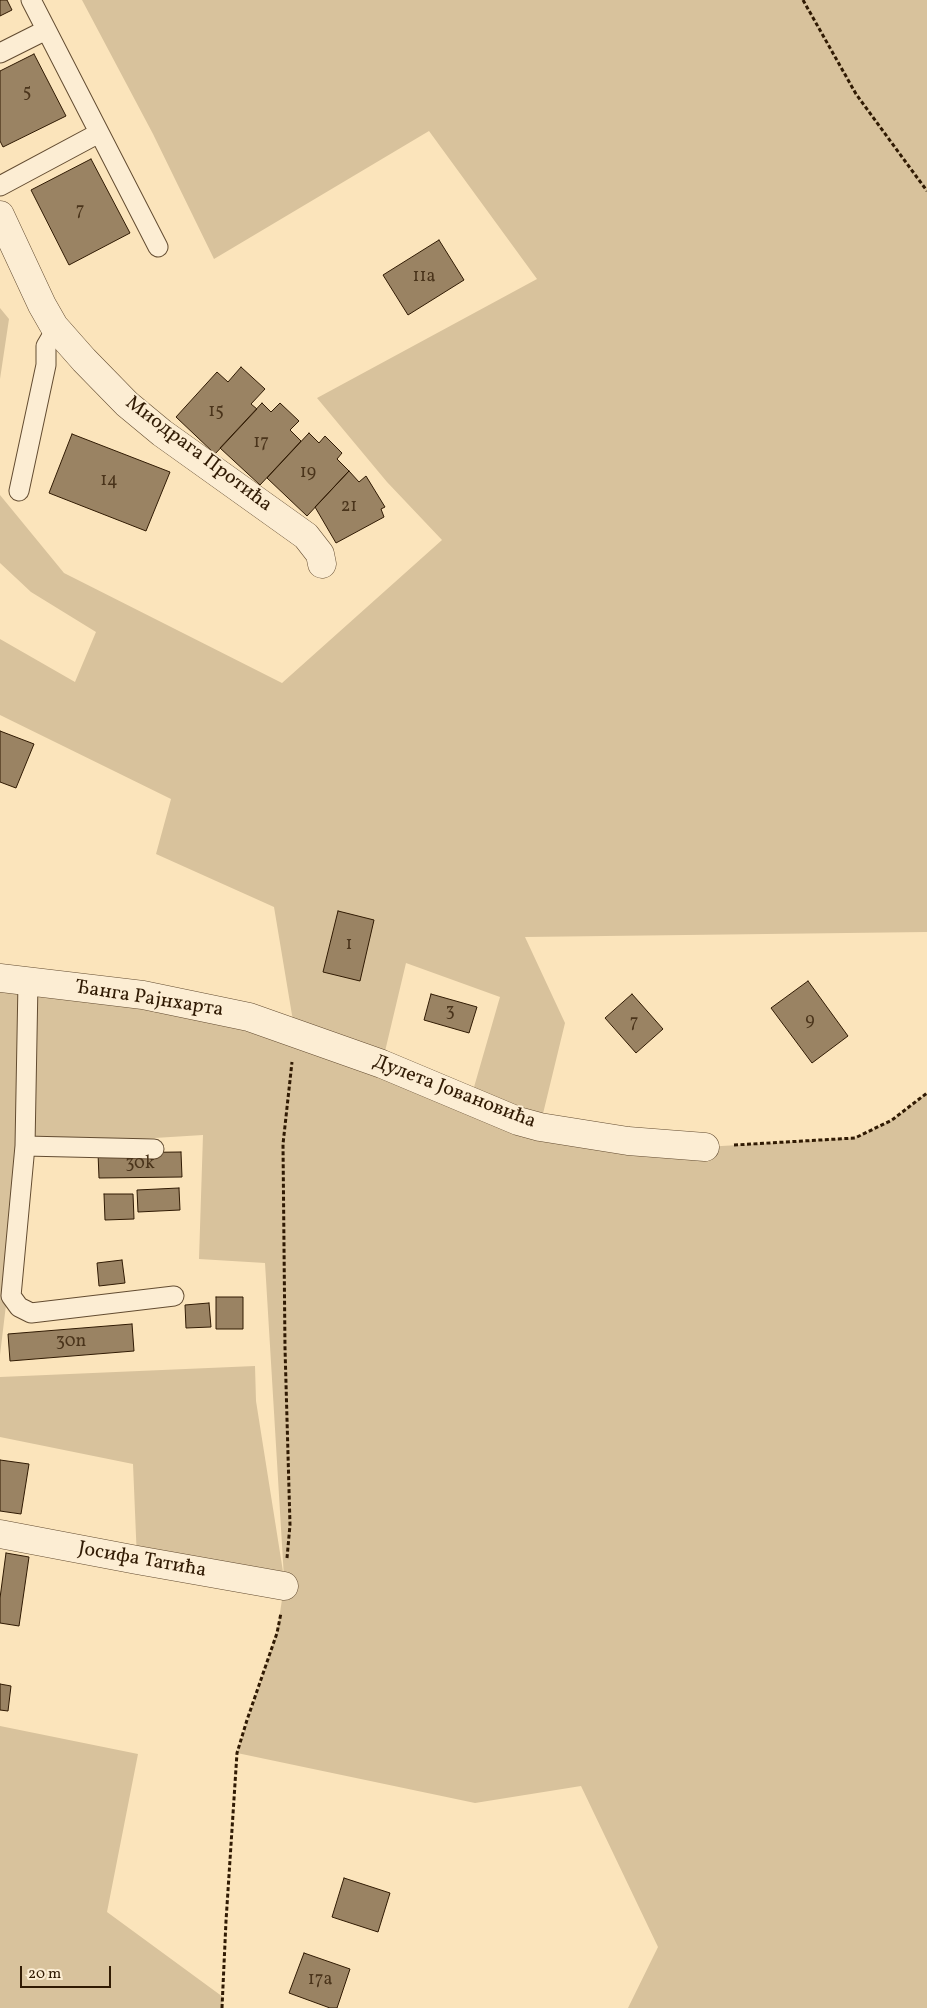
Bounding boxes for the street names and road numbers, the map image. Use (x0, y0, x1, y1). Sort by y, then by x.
street label: Миодрага Протића (120, 392, 276, 518)
street label: Ђанга Рајнхарта (73, 976, 225, 1024)
street label: Дулета Јовановића (369, 1051, 539, 1135)
street label: Јосифа Татића (76, 1538, 208, 1584)

